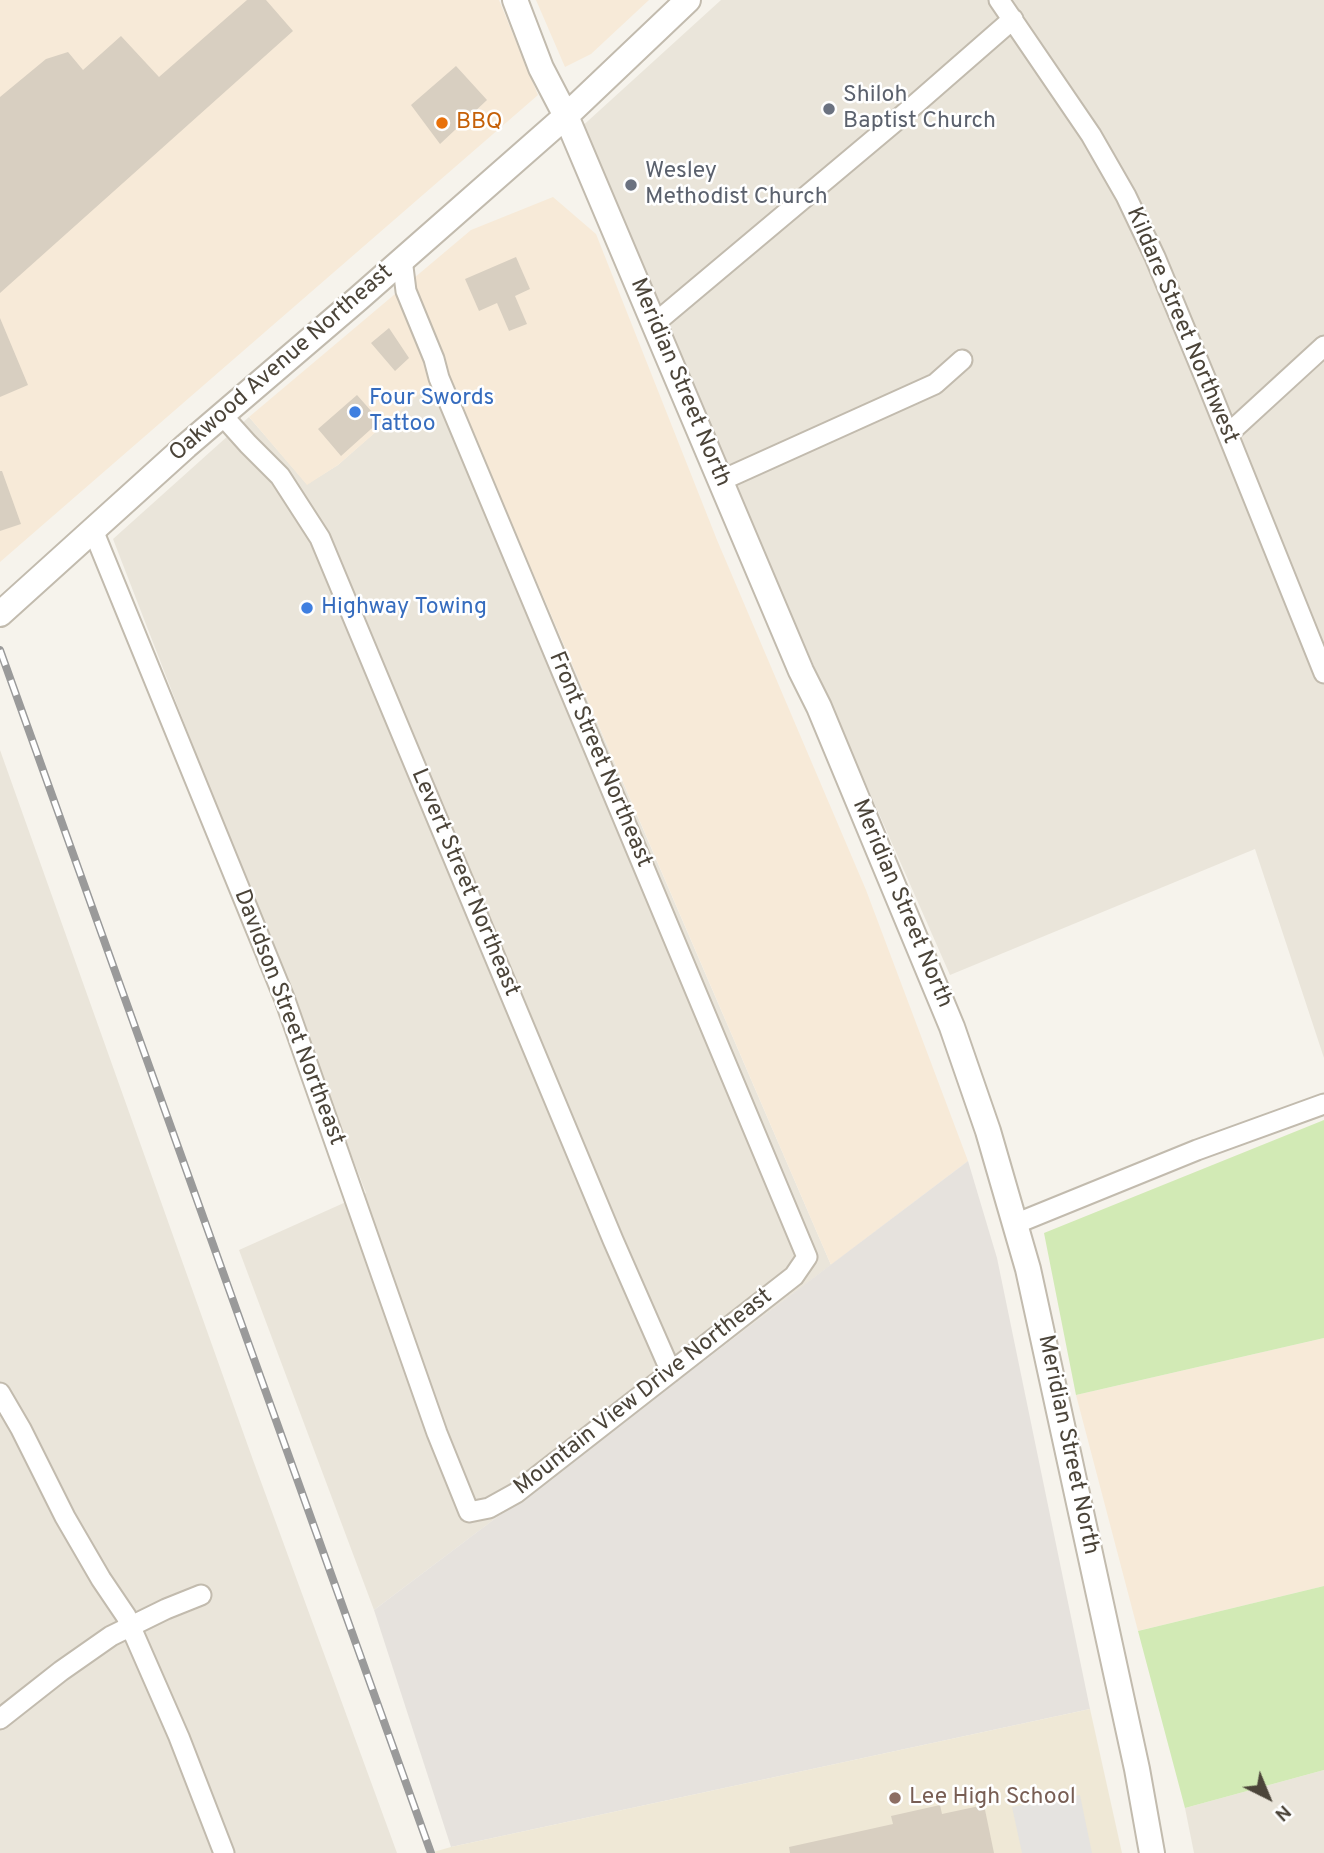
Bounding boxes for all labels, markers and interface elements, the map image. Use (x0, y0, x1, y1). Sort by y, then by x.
place label: Shiloh Baptist Church (843, 82, 996, 136)
marker: Shiloh Baptist Church (821, 101, 837, 117)
place label: BBQ (456, 109, 503, 137)
marker: BBQ (434, 115, 450, 131)
place label: Wesley Methodist Church (645, 158, 828, 212)
marker: Wesley Methodist Church (623, 177, 639, 193)
street label: Kildare Street Northwest (1119, 204, 1243, 448)
street label: Oakwood Avenue Northeast (165, 259, 399, 469)
street label: Meridian Street North (623, 275, 735, 491)
place label: Four Swords Tattoo (369, 385, 494, 439)
marker: Four Swords Tattoo (347, 404, 363, 420)
place label: Highway Towing (321, 594, 487, 622)
marker: Highway Towing (299, 600, 315, 616)
street label: Front Street Northeast (541, 648, 657, 872)
street label: Levert Street Northeast (404, 765, 524, 1001)
street label: Meridian Street North (845, 796, 957, 1012)
street label: Davidson Street Northeast (226, 886, 350, 1150)
street label: Mountain View Drive Northeast (509, 1284, 779, 1502)
street label: Meridian Street North (1030, 1333, 1104, 1557)
north arrow (1233, 1762, 1303, 1832)
place label: Lee High School (909, 1784, 1076, 1812)
marker: Lee High School (887, 1790, 903, 1806)
text: N (1269, 1799, 1295, 1826)

